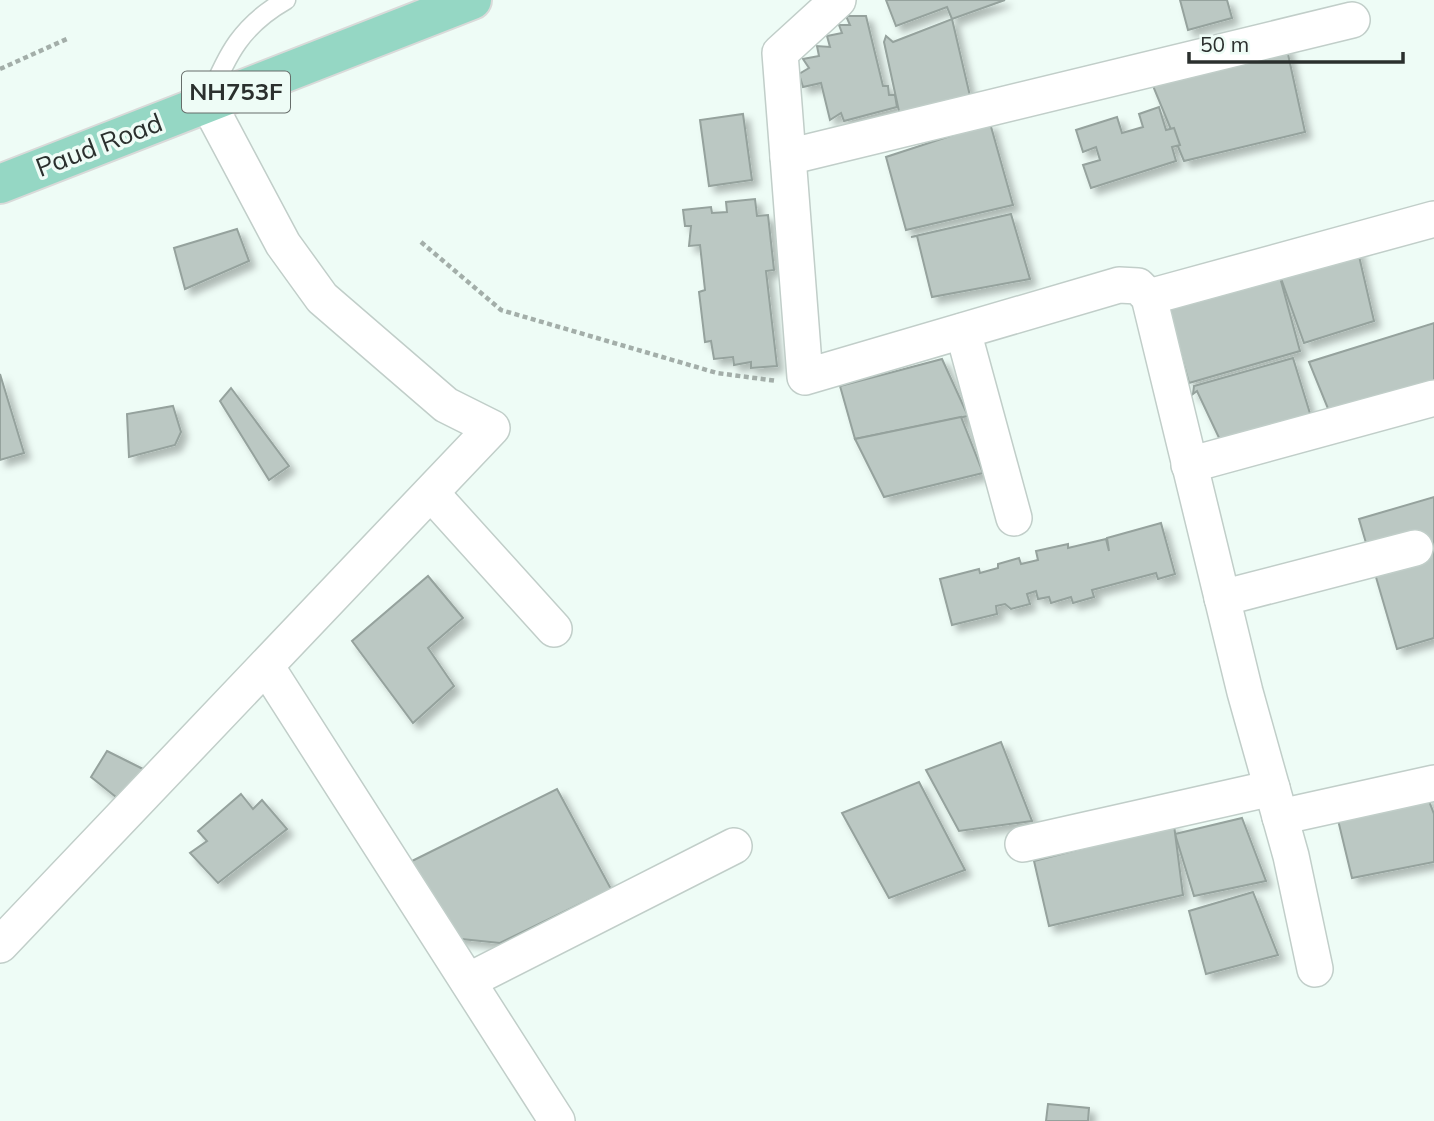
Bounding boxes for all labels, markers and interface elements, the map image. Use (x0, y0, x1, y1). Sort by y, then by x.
scale bar (1189, 21, 1402, 65)
text: 50 m (1200, 31, 1249, 57)
road number: NH753F (182, 72, 290, 112)
street label: Paud Road (31, 105, 167, 184)

